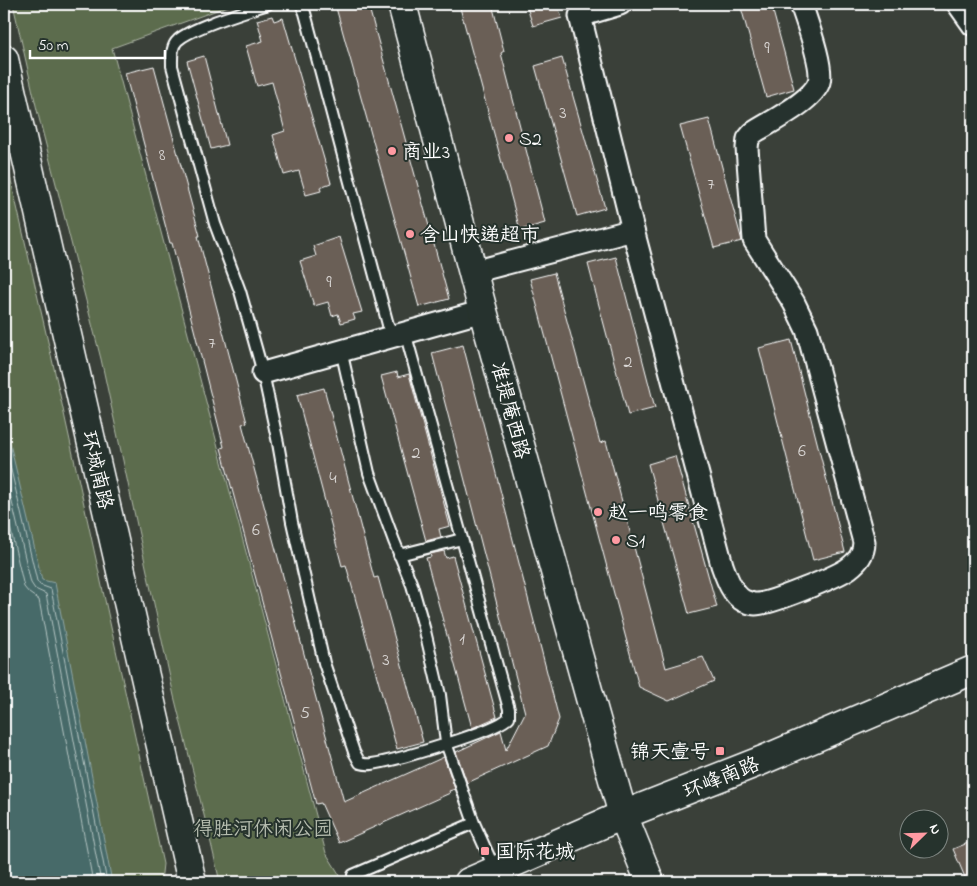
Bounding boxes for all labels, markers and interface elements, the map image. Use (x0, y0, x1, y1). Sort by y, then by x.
scale bar (30, 28, 165, 60)
text: 50 m (38, 35, 69, 57)
house number: 9 (764, 36, 770, 62)
house number: 3 (559, 101, 567, 127)
place label: S2 (519, 126, 542, 155)
marker: S2 (503, 132, 515, 144)
place label: 商业3 (402, 139, 450, 168)
house number: 8 (159, 143, 166, 169)
marker: 商业3 (386, 145, 398, 157)
house number: 7 (707, 172, 715, 198)
place label: 含山快递超市 (420, 222, 540, 251)
marker: 含山快递超市 (404, 228, 416, 240)
house number: 9 (326, 270, 332, 296)
house number: 7 (208, 331, 216, 357)
house number: 2 (624, 350, 633, 376)
street label: 准提庵西路 (482, 359, 536, 464)
street label: 环城南路 (72, 428, 119, 514)
house number: 6 (798, 439, 806, 465)
house number: 2 (412, 441, 421, 467)
house number: 4 (329, 466, 337, 492)
place label: 赵一鸣零食 (608, 500, 708, 529)
marker: 赵一鸣零食 (592, 506, 604, 518)
house number: 6 (252, 518, 260, 544)
place label: S1 (626, 528, 645, 557)
marker: S1 (610, 534, 622, 546)
house number: 1 (459, 627, 465, 653)
house number: 3 (382, 648, 390, 674)
house number: 5 (300, 701, 310, 727)
place label: 锦天壹号 (630, 739, 710, 768)
marker: 锦天壹号 (714, 745, 726, 757)
street label: 环峰南路 (679, 751, 765, 808)
north arrow (900, 808, 950, 858)
park label: 得胜河休闲公园 (193, 816, 333, 845)
text: N (923, 821, 946, 838)
place label: 国际花城 (495, 839, 575, 868)
marker: 国际花城 (479, 845, 491, 857)

